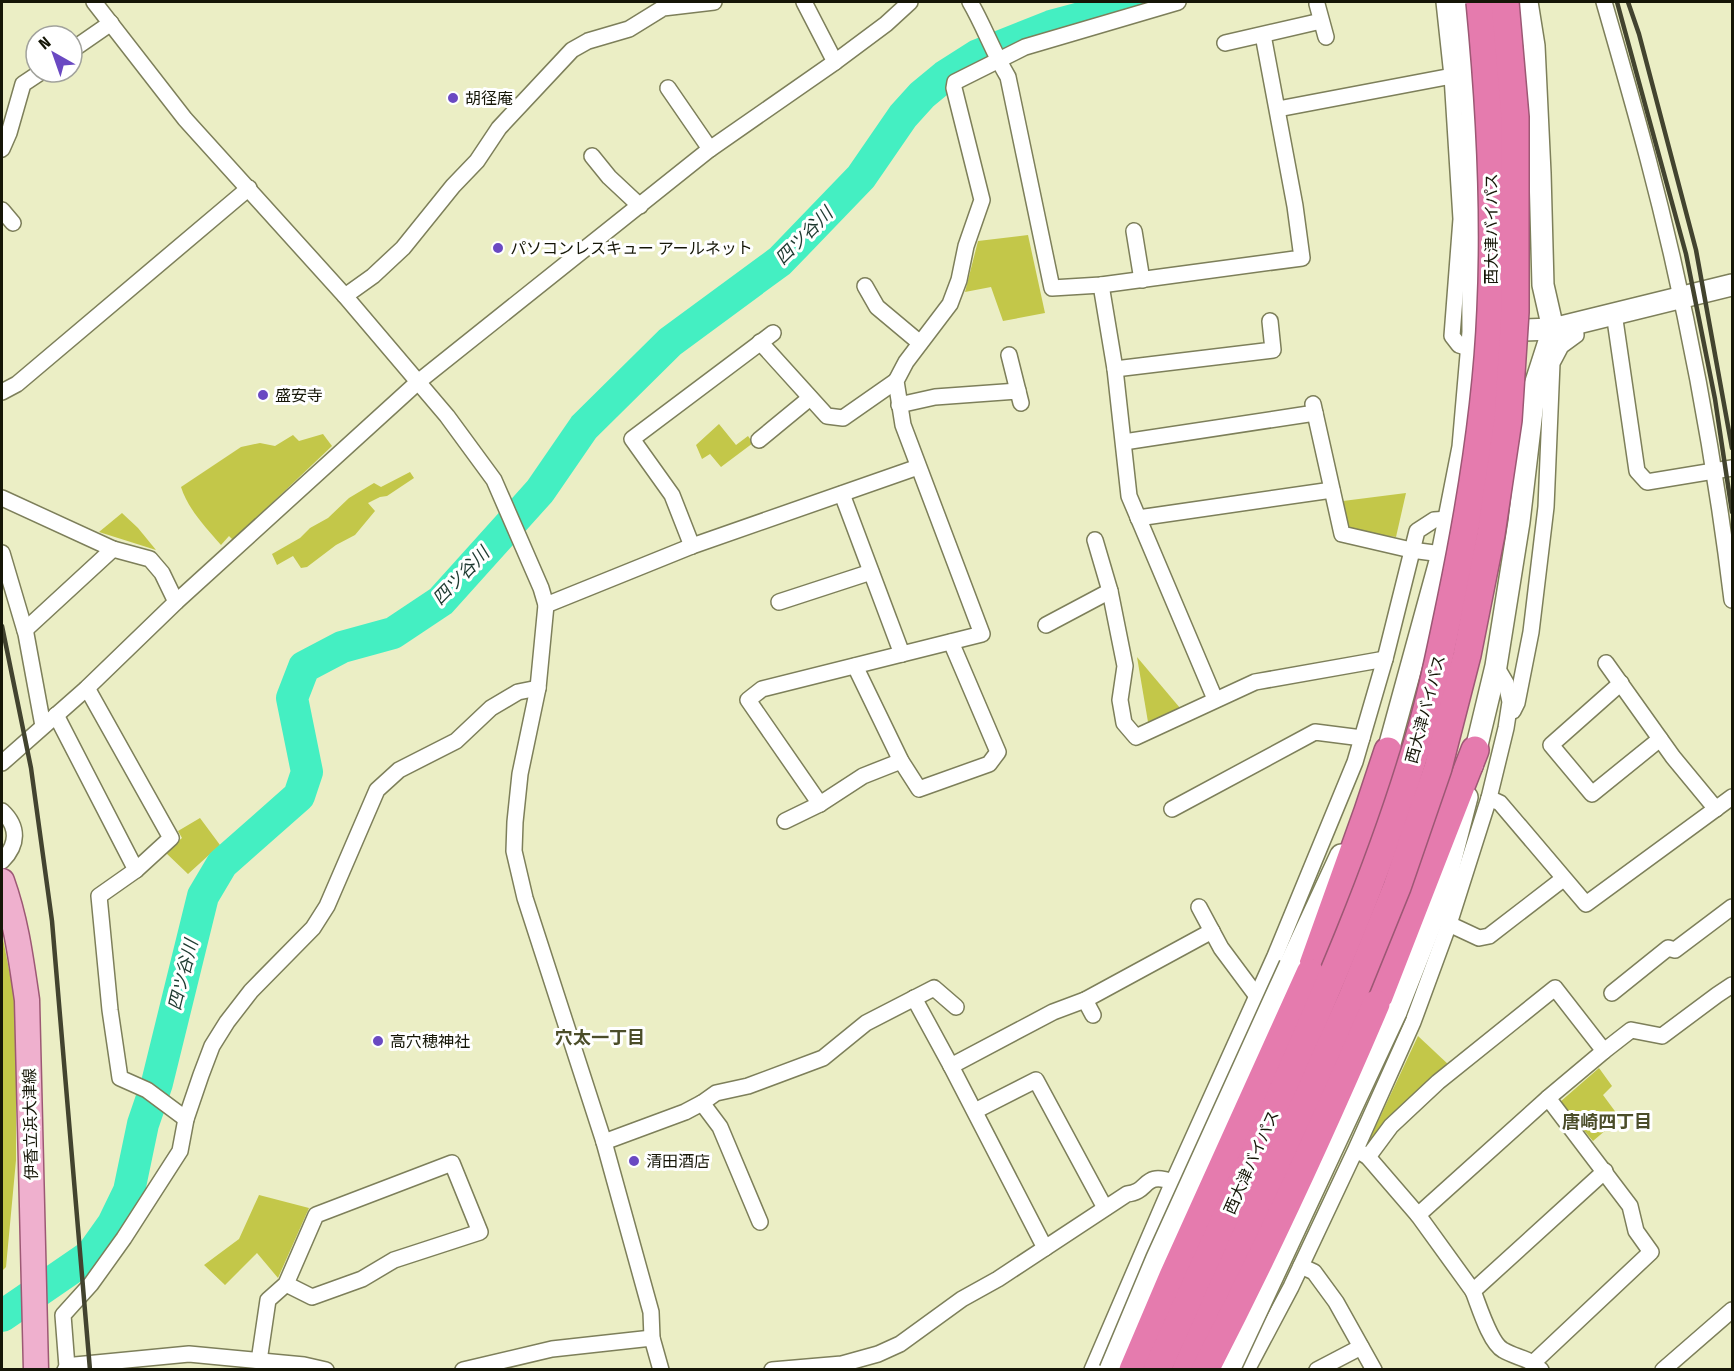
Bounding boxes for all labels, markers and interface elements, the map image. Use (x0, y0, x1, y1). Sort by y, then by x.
north arrow (24, 24, 84, 84)
text: N (35, 33, 54, 53)
place label: 胡径庵 (465, 89, 513, 108)
marker: 胡径庵 (446, 91, 460, 105)
street label: 西大津バイパス (1482, 173, 1501, 285)
water label: 四ツ谷川 (771, 201, 839, 269)
place label: パソコンレスキュー アールネット (510, 239, 753, 258)
marker: パソコンレスキュー アールネット (491, 241, 505, 255)
place label: 盛安寺 (275, 386, 323, 405)
marker: 盛安寺 (256, 388, 270, 402)
water label: 四ツ谷川 (428, 541, 495, 610)
street label: 西大津バイパス (1402, 653, 1449, 766)
water label: 四ツ谷川 (164, 935, 203, 1013)
district label: 穴太一丁目 (555, 1027, 645, 1049)
place label: 高穴穂神社 (390, 1032, 470, 1051)
marker: 高穴穂神社 (371, 1034, 385, 1048)
street label: 伊香立浜大津線 (20, 1068, 41, 1180)
street label: 西大津バイパス (1220, 1107, 1283, 1217)
district label: 唐崎四丁目 (1562, 1111, 1652, 1133)
place label: 清田酒店 (646, 1152, 710, 1171)
marker: 清田酒店 (627, 1154, 641, 1168)

